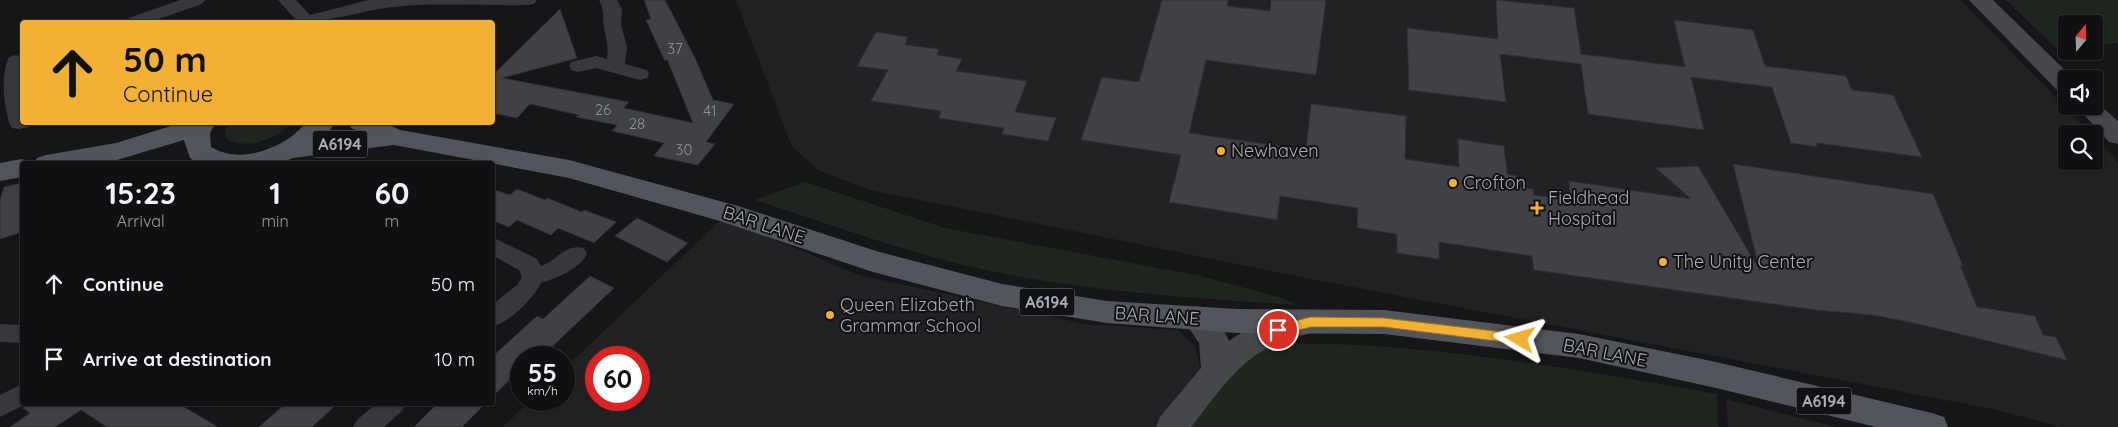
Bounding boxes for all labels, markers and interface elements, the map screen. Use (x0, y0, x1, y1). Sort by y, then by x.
north arrow (2058, 15, 2102, 60)
map controls (2058, 15, 2103, 170)
text: 50 m (123, 37, 207, 81)
house number: 37 (667, 39, 683, 58)
icon: ahead (40, 40, 105, 105)
button: sound (2058, 70, 2103, 115)
text: Continue (123, 80, 213, 108)
house number: 26 (595, 100, 611, 119)
house number: 41 (703, 101, 717, 120)
house number: 28 (629, 114, 645, 133)
button: search (2058, 125, 2103, 170)
road number: A6194 (312, 130, 368, 158)
place label: Newhaven (1231, 139, 1319, 162)
house number: 30 (676, 140, 692, 159)
marker: Newhaven (1215, 145, 1227, 157)
place label: Crofton (1463, 171, 1526, 194)
text: 15:23 (106, 174, 176, 212)
text: 1 (269, 174, 281, 212)
text: 60 (374, 174, 409, 212)
marker: Crofton (1447, 177, 1459, 189)
place label: Fieldhead Hospital (1548, 186, 1629, 230)
street label: BAR LANE (720, 200, 808, 249)
marker: Fieldhead Hospital (1530, 201, 1544, 215)
text: Arrival (117, 211, 165, 231)
text: min (262, 211, 289, 231)
text: m (385, 211, 399, 231)
place label: The Unity Center (1673, 250, 1813, 273)
marker: The Unity Center (1657, 256, 1669, 268)
icon: ahead (40, 270, 68, 298)
text: Continue (83, 272, 164, 296)
text: 50 m (431, 272, 475, 296)
road number: A6194 (1020, 288, 1074, 316)
place label: Queen Elizabeth Grammar School (840, 293, 981, 337)
street label: BAR LANE (1114, 301, 1200, 330)
marker: Queen Elizabeth Grammar School (824, 309, 836, 321)
pin (1257, 309, 1299, 351)
position arrow (1493, 312, 1545, 364)
icon: arrive (1264, 316, 1292, 344)
street label: BAR LANE (1561, 333, 1649, 372)
icon: arrive (40, 345, 68, 373)
speed limit sign: 60 (585, 346, 650, 411)
text: Arrive at destination (83, 347, 272, 371)
text: 10 m (434, 347, 475, 371)
text: 55 (528, 357, 557, 388)
text: km/h (527, 383, 558, 398)
road number: A6194 (1796, 388, 1852, 414)

